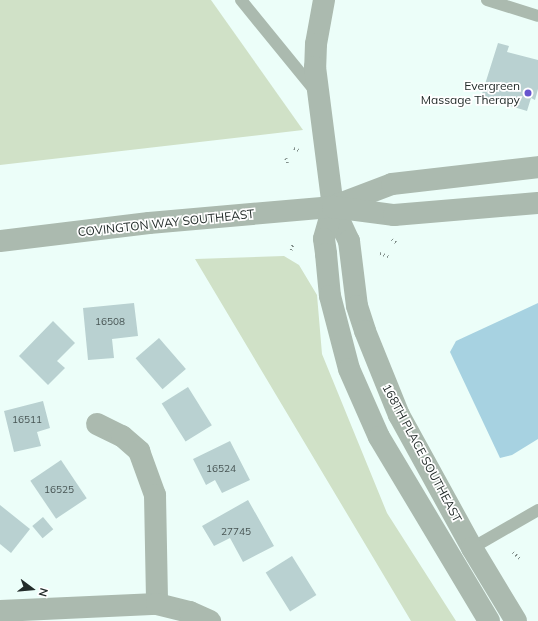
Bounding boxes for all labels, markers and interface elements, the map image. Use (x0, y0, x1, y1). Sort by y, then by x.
place label: Evergreen Massage Therapy (421, 79, 520, 107)
marker: Evergreen Massage Therapy (523, 88, 533, 98)
street label: COVINGTON WAY SOUTHEAST (77, 207, 255, 239)
house number: 16508 (95, 316, 125, 328)
street label: 168TH PLACE SOUTHEAST (379, 381, 465, 525)
house number: 16511 (12, 414, 42, 426)
house number: 16524 (206, 463, 236, 475)
house number: 16525 (44, 484, 74, 496)
house number: 27745 (221, 526, 251, 538)
north arrow (12, 569, 52, 609)
text: N (36, 586, 51, 598)

